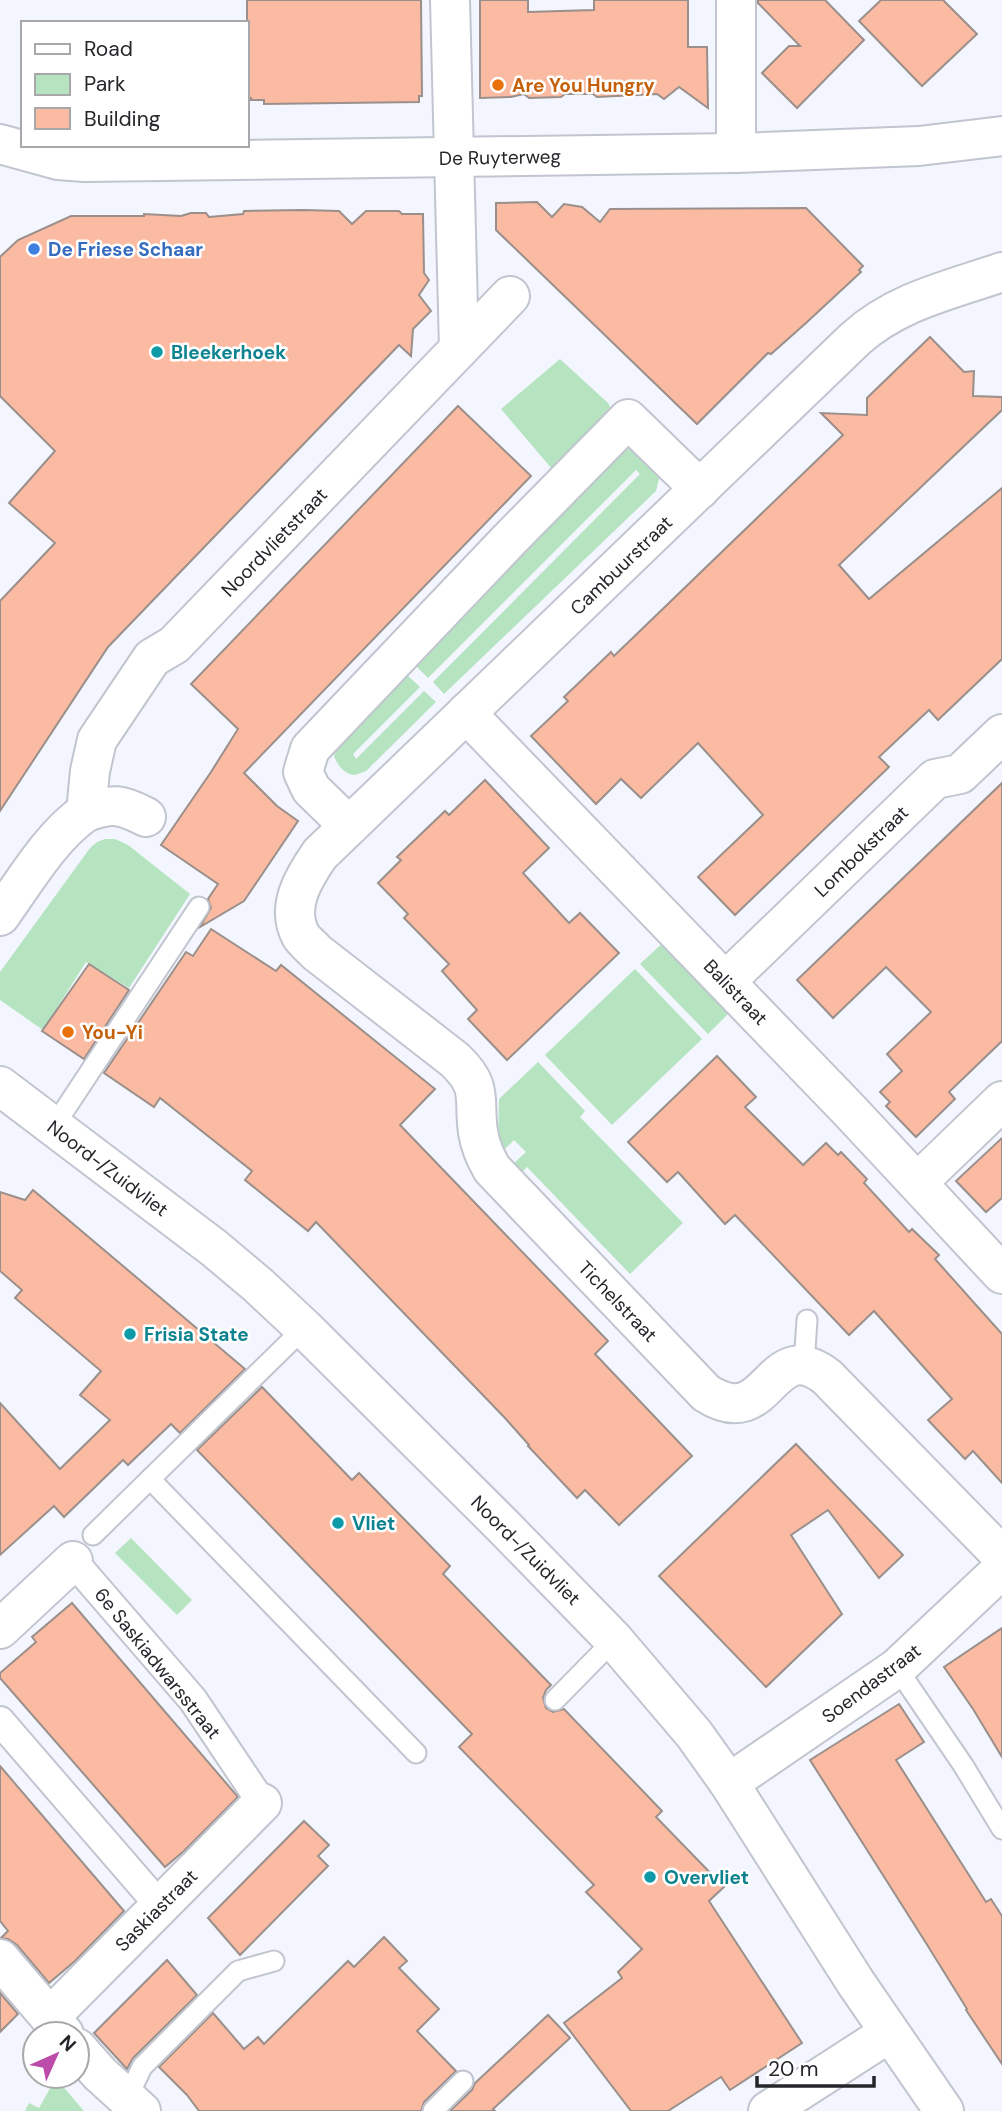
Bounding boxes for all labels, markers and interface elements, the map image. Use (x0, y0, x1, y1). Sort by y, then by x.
legend (21, 21, 248, 147)
text: Road (84, 35, 133, 63)
text: Park (84, 70, 126, 98)
place label: Are You Hungry (512, 73, 655, 98)
marker: Are You Hungry (490, 77, 506, 93)
text: Building (84, 105, 161, 133)
street label: De Ruyterweg (439, 144, 562, 171)
place label: De Friese Schaar (48, 237, 203, 262)
marker: De Friese Schaar (26, 241, 42, 257)
place label: Bleekerhoek (171, 340, 286, 365)
marker: Bleekerhoek (149, 344, 165, 360)
street label: Noordvlietstraat (216, 482, 333, 602)
street label: Cambuurstraat (565, 510, 678, 621)
street label: Lombokstraat (809, 800, 914, 903)
street label: Balistraat (698, 954, 773, 1031)
place label: You-Yi (82, 1020, 143, 1045)
marker: You-Yi (60, 1024, 76, 1040)
street label: Noord-/Zuidvliet (42, 1115, 173, 1222)
street label: Tichelstraat (573, 1255, 663, 1347)
place label: Frisia State (144, 1322, 249, 1347)
marker: Frisia State (122, 1326, 138, 1342)
street label: Noord-/Zuidvliet (465, 1490, 586, 1611)
place label: Vliet (352, 1511, 395, 1536)
marker: Vliet (330, 1515, 346, 1531)
street label: 6e Saskiadwarsstraat (89, 1583, 226, 1744)
street label: Soendastraat (817, 1638, 926, 1729)
street label: Saskiastraat (110, 1864, 203, 1957)
place label: Overvliet (664, 1865, 749, 1890)
marker: Overvliet (642, 1869, 658, 1885)
north arrow (21, 2020, 91, 2090)
text: N (54, 2030, 81, 2057)
scale bar (757, 2044, 874, 2088)
text: 20 m (768, 2055, 819, 2083)

